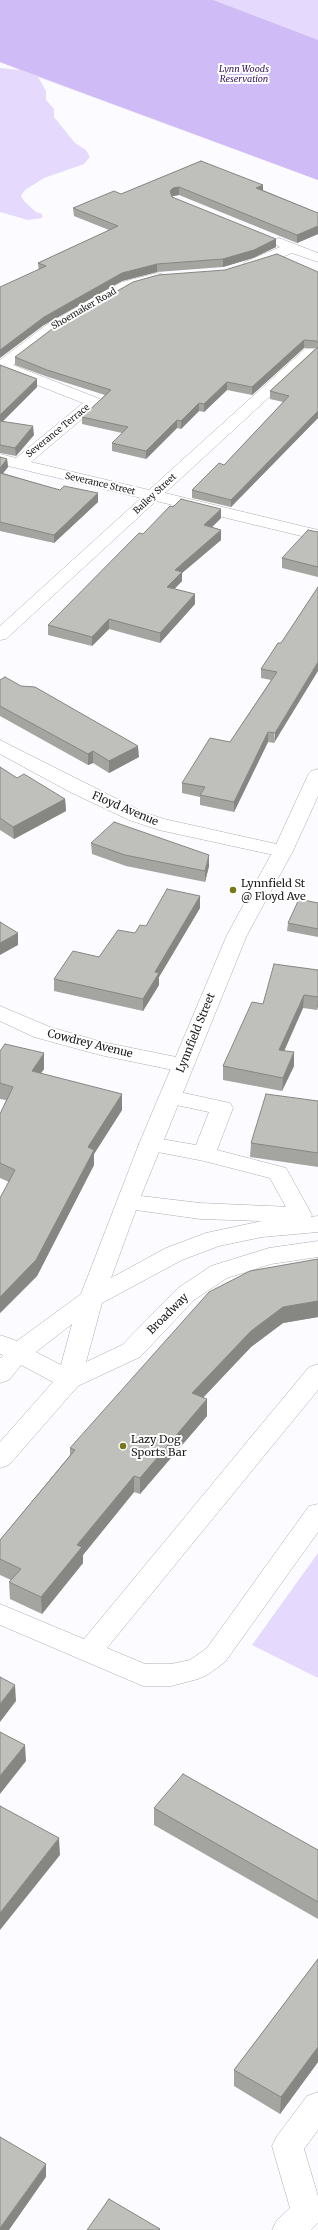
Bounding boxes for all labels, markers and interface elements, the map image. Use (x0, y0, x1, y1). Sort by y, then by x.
park label: Lynn Woods Reservation (219, 64, 269, 85)
street label: Shoemaker Road (50, 286, 118, 332)
street label: Severance Terrace (24, 402, 92, 460)
street label: Severance Street (64, 471, 136, 497)
street label: Bailey Street (131, 471, 179, 517)
street label: Floyd Avenue (90, 789, 160, 829)
place label: Lynnfield St @ Floyd Ave (241, 877, 306, 903)
marker: Lynnfield St @ Floyd Ave (228, 885, 238, 895)
street label: Lynnfield Street (174, 991, 218, 1075)
street label: Cowdrey Avenue (46, 1027, 134, 1061)
street label: Broadway (145, 1291, 191, 1337)
place label: Lazy Dog Sports Bar (131, 1433, 187, 1459)
marker: Lazy Dog Sports Bar (118, 1441, 128, 1451)

